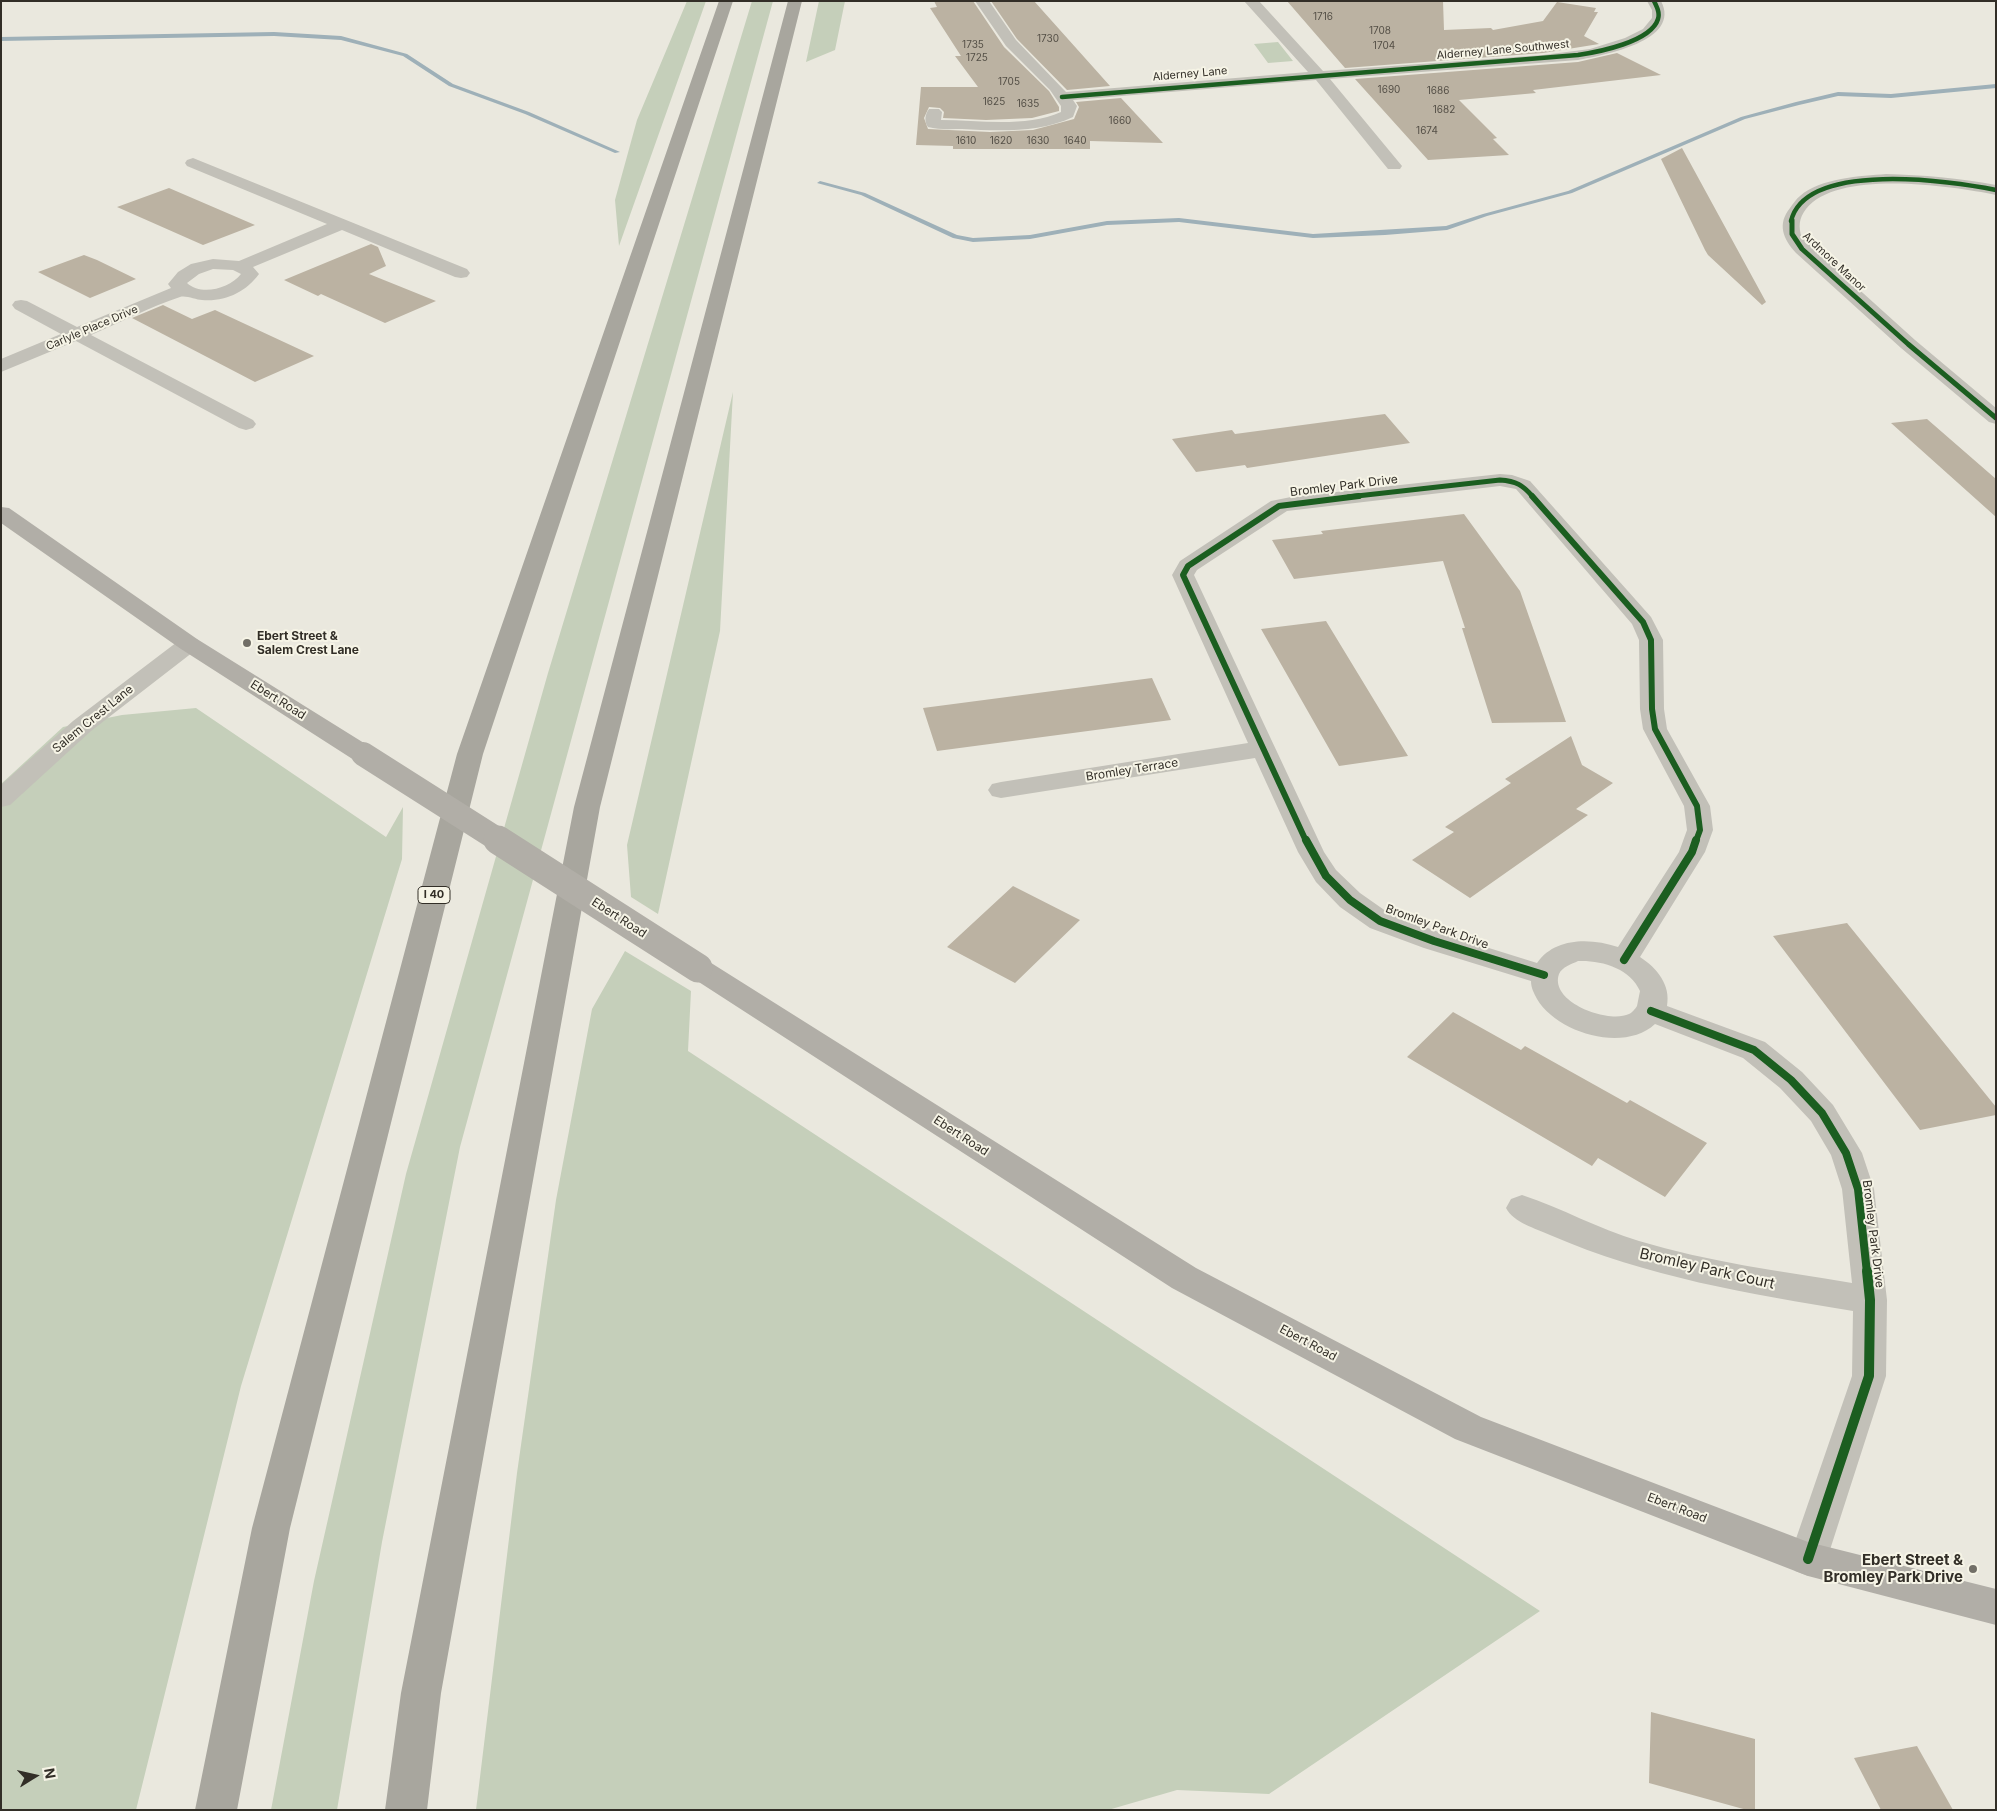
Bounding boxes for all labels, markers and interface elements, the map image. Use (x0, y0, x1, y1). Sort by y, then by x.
house number: 1716 (1313, 11, 1333, 23)
house number: 1708 (1369, 25, 1391, 37)
house number: 1730 (1037, 33, 1059, 45)
street label: Alderney Lane Southwest (1436, 38, 1570, 62)
house number: 1735 (962, 39, 984, 51)
house number: 1704 (1373, 40, 1395, 52)
house number: 1725 (966, 52, 988, 64)
street label: Alderney Lane (1152, 64, 1228, 84)
house number: 1705 (998, 76, 1020, 88)
house number: 1690 (1378, 84, 1400, 96)
house number: 1686 (1427, 85, 1449, 97)
house number: 1625 (983, 96, 1005, 108)
house number: 1635 (1017, 98, 1039, 110)
house number: 1682 (1433, 104, 1455, 116)
house number: 1660 (1109, 115, 1131, 127)
house number: 1674 (1416, 125, 1438, 137)
house number: 1610 (956, 135, 976, 147)
house number: 1620 (990, 135, 1012, 147)
house number: 1630 (1027, 135, 1049, 147)
house number: 1640 (1063, 135, 1087, 147)
street label: Ardmore Manor (1800, 229, 1868, 295)
street label: Carlyle Place Drive (44, 303, 140, 353)
street label: Bromley Park Drive (1289, 472, 1399, 500)
place label: Ebert Street & Salem Crest Lane (257, 629, 359, 657)
marker: Ebert Street & Salem Crest Lane (241, 637, 253, 649)
street label: Ebert Road (248, 677, 308, 723)
street label: Salem Crest Lane (50, 682, 136, 756)
street label: Bromley Terrace (1085, 756, 1179, 784)
road number: I 40 (418, 886, 450, 904)
street label: Ebert Road (589, 895, 649, 941)
street label: Bromley Park Drive (1384, 902, 1490, 952)
street label: Ebert Road (931, 1113, 991, 1159)
street label: Bromley Park Drive (1859, 1179, 1887, 1289)
street label: Bromley Park Court (1638, 1245, 1776, 1293)
street label: Ebert Road (1277, 1322, 1339, 1364)
street label: Ebert Road (1645, 1490, 1709, 1526)
place label: Ebert Street & Bromley Park Drive (1824, 1551, 1963, 1586)
marker: Ebert Street & Bromley Park Drive (1967, 1563, 1979, 1575)
north arrow (10, 1751, 60, 1801)
text: N (41, 1767, 60, 1780)

